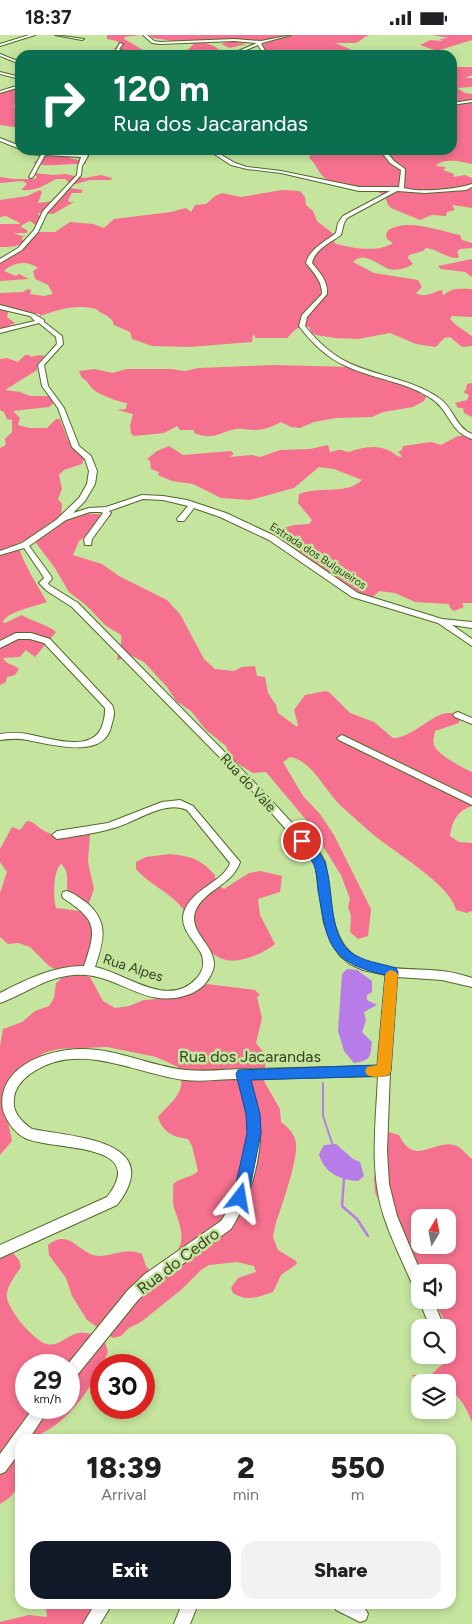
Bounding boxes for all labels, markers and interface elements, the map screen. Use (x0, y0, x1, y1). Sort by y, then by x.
text: 18:37 (25, 6, 72, 29)
text: 120 m (113, 68, 210, 110)
icon: right (30, 70, 95, 135)
text: Rua dos Jacarandas (113, 110, 308, 137)
street label: Estrada dos Bulgueiros (267, 520, 369, 592)
street label: Rua do Vale (217, 750, 280, 816)
pin (281, 820, 323, 862)
icon: arrive (288, 827, 316, 855)
street label: Rua Alpes (101, 950, 165, 986)
street label: Rua dos Jacarandas (179, 1047, 321, 1066)
position arrow (213, 1171, 265, 1223)
north arrow (411, 1209, 456, 1254)
map controls (411, 1209, 456, 1419)
street label: Rua do Cedro (133, 1224, 223, 1298)
button: sound (411, 1264, 456, 1309)
button: search (411, 1319, 456, 1364)
speed limit sign: 30 (90, 1354, 155, 1419)
text: 29 (33, 1365, 62, 1395)
button: layers (411, 1374, 456, 1419)
text: km/h (34, 1392, 61, 1406)
text: 18:39 (86, 1449, 161, 1486)
text: 2 (237, 1449, 255, 1486)
text: 550 (330, 1449, 385, 1486)
text: Arrival (101, 1485, 146, 1504)
text: min (233, 1485, 259, 1504)
text: m (351, 1485, 364, 1504)
button: Exit (30, 1541, 231, 1599)
button: Share (241, 1541, 441, 1599)

